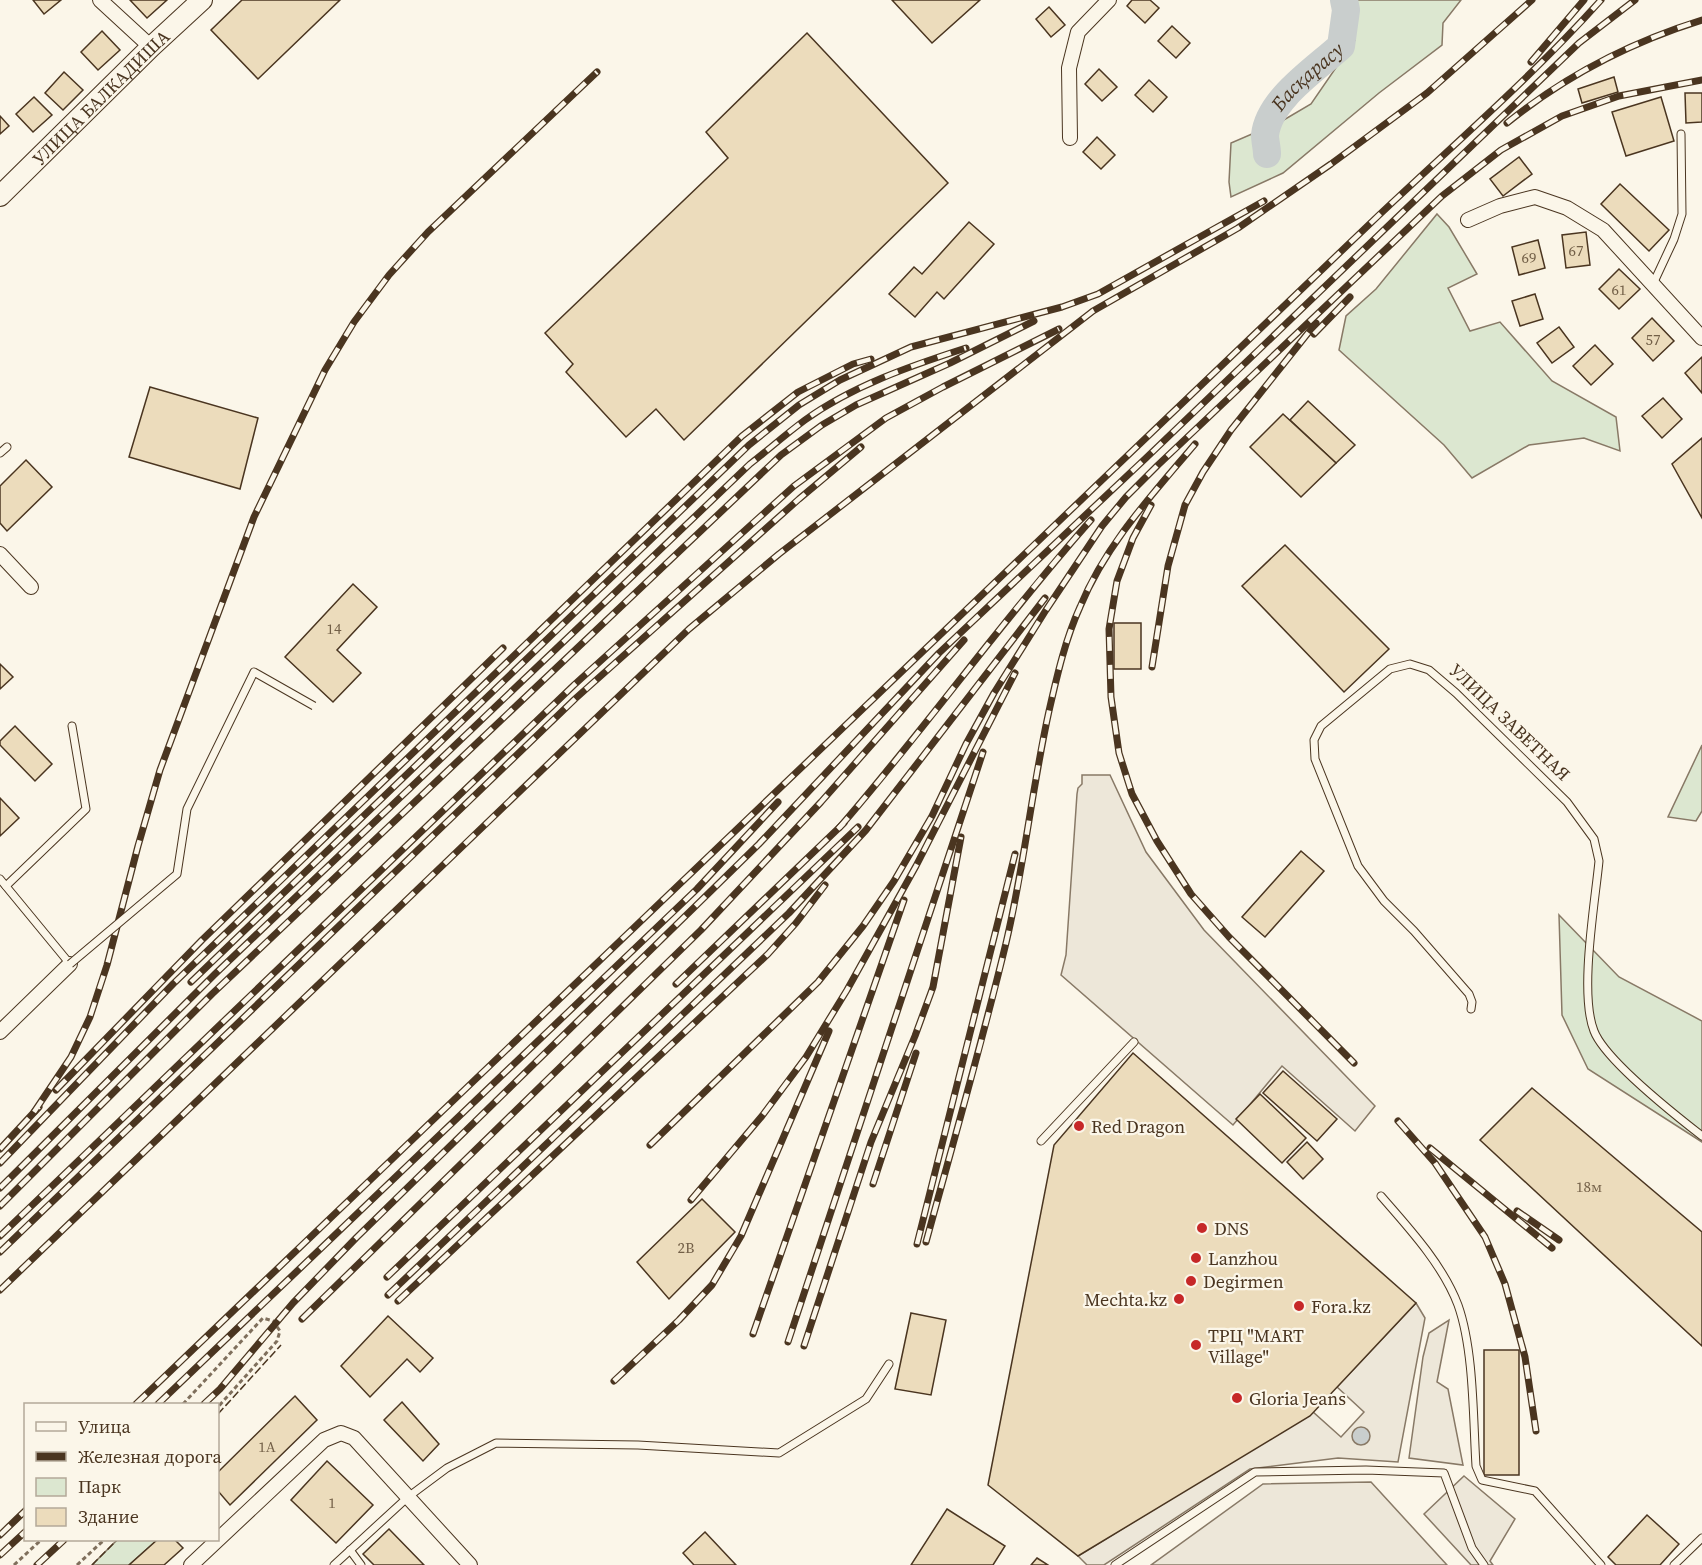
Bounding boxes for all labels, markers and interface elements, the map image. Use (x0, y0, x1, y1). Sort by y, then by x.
street label: УЛИЦА БАЛКАДИША (26, 24, 175, 170)
water label: Басқарасу (1264, 36, 1350, 118)
house number: 67 (1568, 240, 1584, 261)
house number: 69 (1521, 247, 1537, 268)
house number: 61 (1611, 279, 1627, 300)
house number: 57 (1645, 329, 1661, 350)
house number: 14 (326, 618, 342, 639)
street label: УЛИЦА ЗАВЕТНАЯ (1444, 658, 1576, 786)
place label: Red Dragon (1091, 1114, 1185, 1139)
marker: Red Dragon (1072, 1119, 1086, 1133)
house number: 18м (1576, 1176, 1602, 1197)
place label: DNS (1214, 1216, 1249, 1241)
marker: DNS (1195, 1221, 1209, 1235)
house number: 2В (678, 1237, 694, 1258)
place label: Lanzhou (1208, 1246, 1278, 1271)
marker: Lanzhou (1189, 1251, 1203, 1265)
place label: Degirmen (1203, 1269, 1284, 1294)
marker: Degirmen (1184, 1274, 1198, 1288)
place label: Mechta.kz (1084, 1287, 1167, 1312)
marker: Mechta.kz (1172, 1292, 1186, 1306)
place label: Fora.kz (1311, 1294, 1371, 1319)
marker: Fora.kz (1292, 1299, 1306, 1313)
place label: ТРЦ "MART Village" (1208, 1323, 1304, 1369)
marker: ТРЦ "MART Village" (1189, 1338, 1203, 1352)
place label: Gloria Jeans (1249, 1386, 1346, 1411)
marker: Gloria Jeans (1230, 1391, 1244, 1405)
legend (24, 1403, 219, 1541)
text: Улица (78, 1414, 131, 1439)
house number: 1А (258, 1436, 276, 1457)
text: Железная дорога (78, 1444, 223, 1469)
text: Парк (78, 1474, 121, 1499)
house number: 1 (328, 1492, 336, 1513)
text: Здание (78, 1504, 139, 1529)

